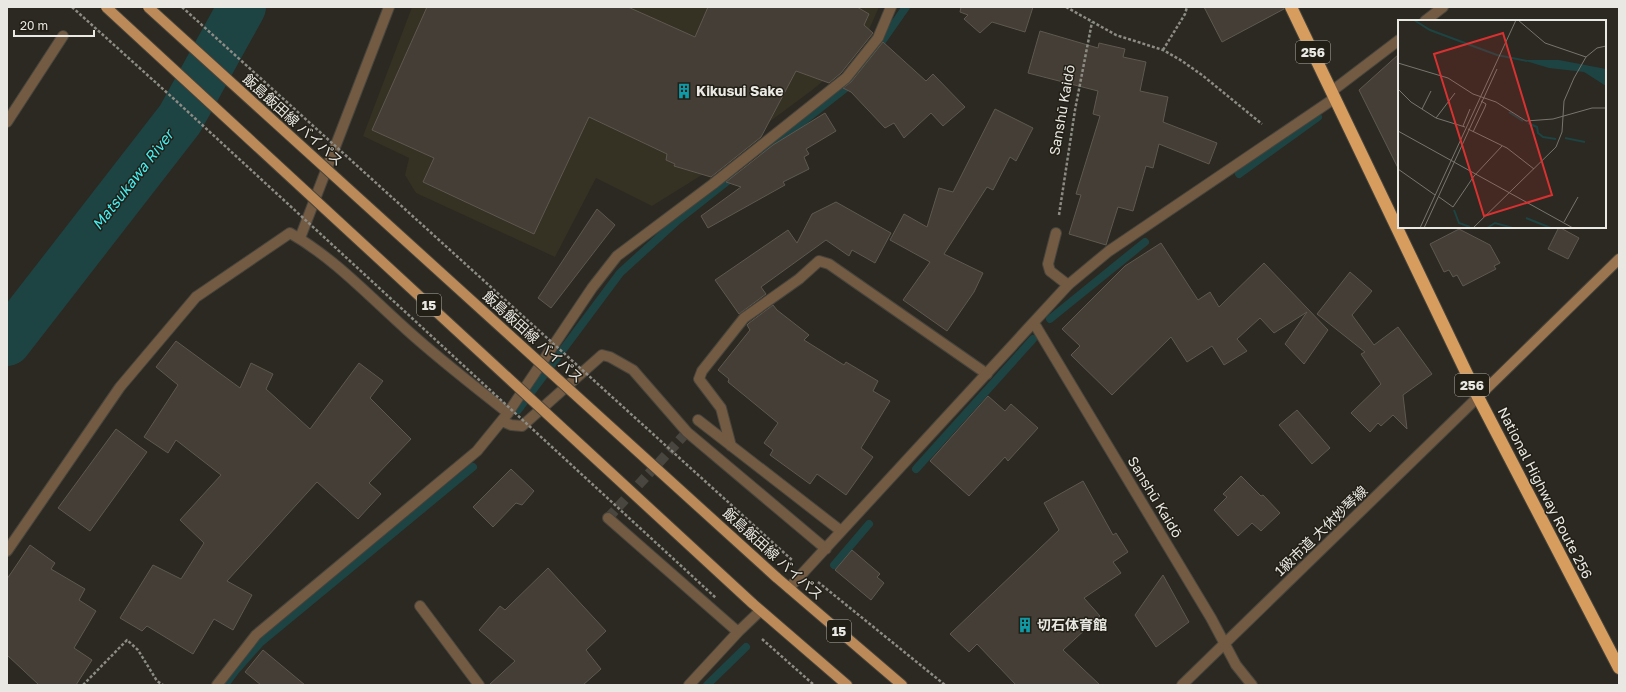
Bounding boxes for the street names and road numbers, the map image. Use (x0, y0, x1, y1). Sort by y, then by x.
road number: 256 (1296, 41, 1330, 63)
street label: Sanshū Kaidō (1045, 63, 1078, 157)
street label: 飯島飯田線 バイパス (240, 70, 347, 169)
street label: 飯島飯田線 バイパス (480, 287, 587, 386)
road number: 15 (417, 294, 441, 316)
road number: 256 (1455, 374, 1489, 396)
street label: National Highway Route 256 (1495, 404, 1596, 581)
street label: Sanshū Kaidō (1125, 453, 1186, 540)
street label: 1級市道 大休妙琴線 (1271, 482, 1371, 579)
street label: 飯島飯田線 バイパス (720, 504, 827, 603)
road number: 15 (827, 620, 851, 642)

